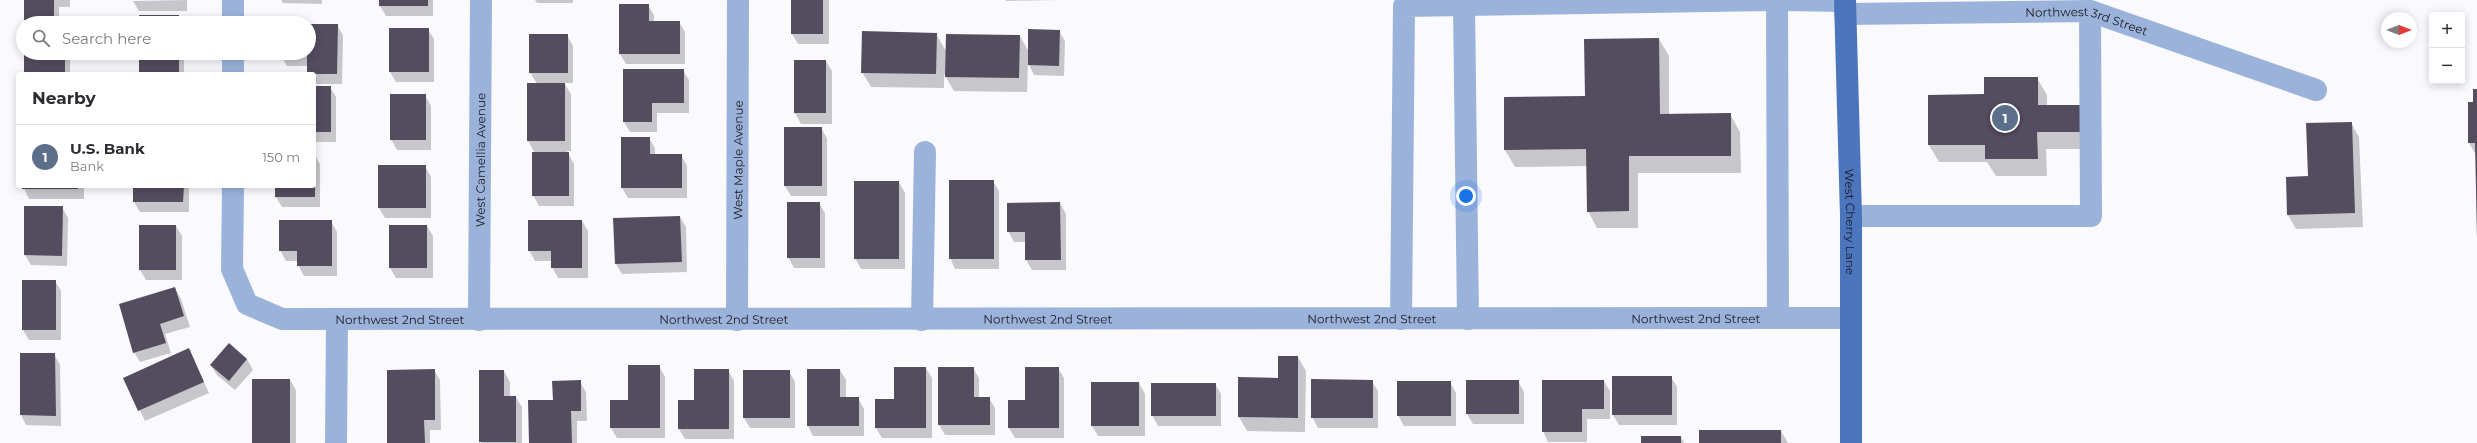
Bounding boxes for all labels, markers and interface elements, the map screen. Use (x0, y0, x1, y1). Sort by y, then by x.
street label: Northwest 3rd Street (2025, 3, 2150, 38)
north arrow (2381, 12, 2417, 48)
map controls (2429, 12, 2465, 84)
button: + (2429, 12, 2465, 48)
search box (16, 16, 316, 60)
icon: search (30, 27, 52, 49)
text: Search here (62, 29, 151, 48)
button: − (2429, 48, 2465, 84)
text: Nearby (32, 88, 96, 108)
street label: West Camellia Avenue (472, 93, 488, 227)
street label: West Maple Avenue (730, 100, 745, 220)
pin: 1 (1992, 103, 2018, 133)
text: U.S. Bank (70, 139, 145, 158)
text: 1 (42, 149, 48, 165)
text: 150 m (262, 149, 300, 165)
text: Bank (70, 158, 104, 174)
street label: West Cherry Lane (1842, 169, 1859, 275)
your location (1456, 186, 1476, 206)
street label: Northwest 2nd Street (335, 311, 465, 326)
street label: Northwest 2nd Street (659, 311, 789, 326)
street label: Northwest 2nd Street (983, 311, 1113, 326)
street label: Northwest 2nd Street (1307, 311, 1437, 326)
street label: Northwest 2nd Street (1631, 311, 1761, 326)

